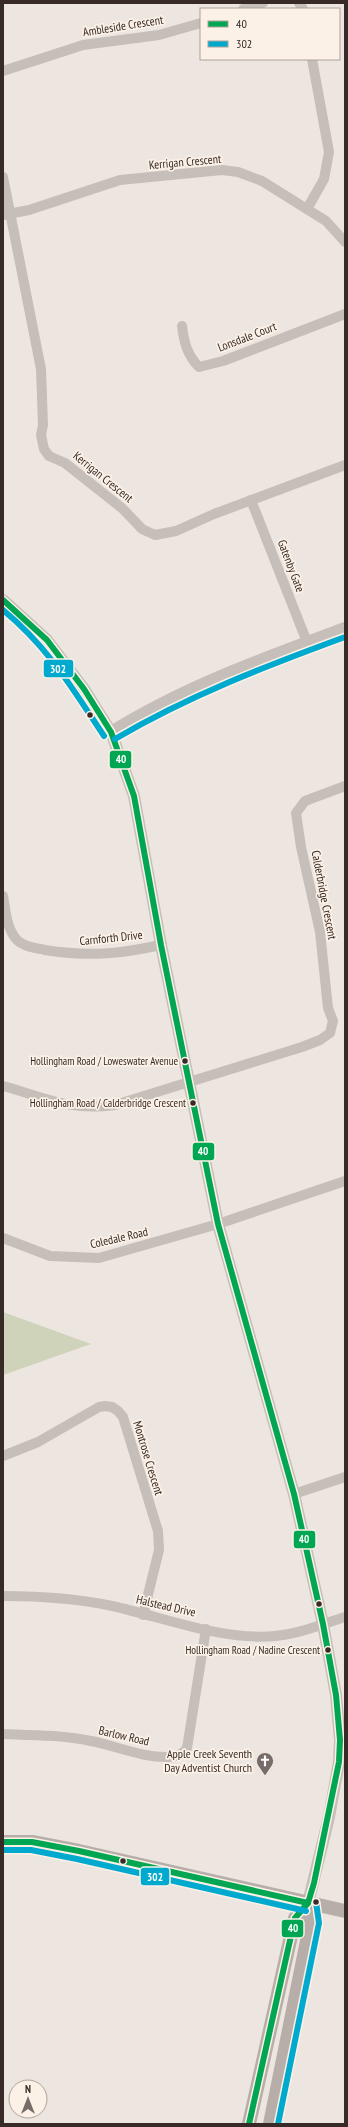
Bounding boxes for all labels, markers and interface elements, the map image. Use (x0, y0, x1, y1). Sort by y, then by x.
legend (200, 8, 340, 60)
street label: Ambleside Crescent (82, 12, 165, 39)
text: 40 (236, 16, 247, 31)
text: 302 (236, 36, 252, 51)
street label: Kerrigan Crescent (148, 151, 222, 172)
street label: Lonsdale Court (215, 318, 279, 355)
street label: Kerrigan Crescent (70, 448, 137, 506)
street label: Gatenby Gate (275, 538, 308, 594)
line badge: 302 (43, 659, 74, 678)
text: 302 (50, 662, 66, 676)
unlabelled marker (85, 710, 95, 720)
line badge: 40 (109, 750, 132, 769)
text: 40 (116, 752, 126, 766)
street label: Calderbridge Crescent (308, 849, 341, 941)
street label: Carnforth Drive (79, 927, 143, 948)
place label: Hollingham Road / Loweswater Avenue (30, 1054, 178, 1068)
marker: Hollingham Road / Loweswater Avenue (180, 1056, 190, 1066)
place label: Hollingham Road / Calderbridge Crescent (30, 1096, 186, 1110)
marker: Hollingham Road / Calderbridge Crescent (188, 1098, 198, 1108)
line badge: 40 (192, 1142, 215, 1161)
text: 40 (198, 1144, 208, 1158)
street label: Coledale Road (89, 1224, 149, 1251)
street label: Montrose Crescent (130, 1419, 167, 1497)
line badge: 40 (293, 1530, 316, 1549)
text: 40 (299, 1532, 309, 1546)
street label: Halstead Drive (135, 1591, 197, 1620)
unlabelled marker (314, 1599, 324, 1609)
place label: Hollingham Road / Nadine Crescent (185, 1643, 320, 1657)
marker: Hollingham Road / Nadine Crescent (323, 1645, 333, 1655)
street label: Barlow Road (97, 1722, 151, 1749)
place label: Apple Creek Seventh Day Adventist Church (164, 1746, 252, 1775)
church icon: Apple Creek Seventh Day Adventist Church (255, 1751, 275, 1776)
unlabelled marker (118, 1856, 128, 1866)
line badge: 302 (140, 1867, 170, 1886)
text: 302 (147, 1870, 163, 1884)
unlabelled marker (311, 1897, 321, 1907)
line badge: 40 (281, 1919, 304, 1938)
text: 40 (288, 1921, 298, 1935)
north arrow (8, 2079, 48, 2119)
text: N (25, 2082, 31, 2096)

